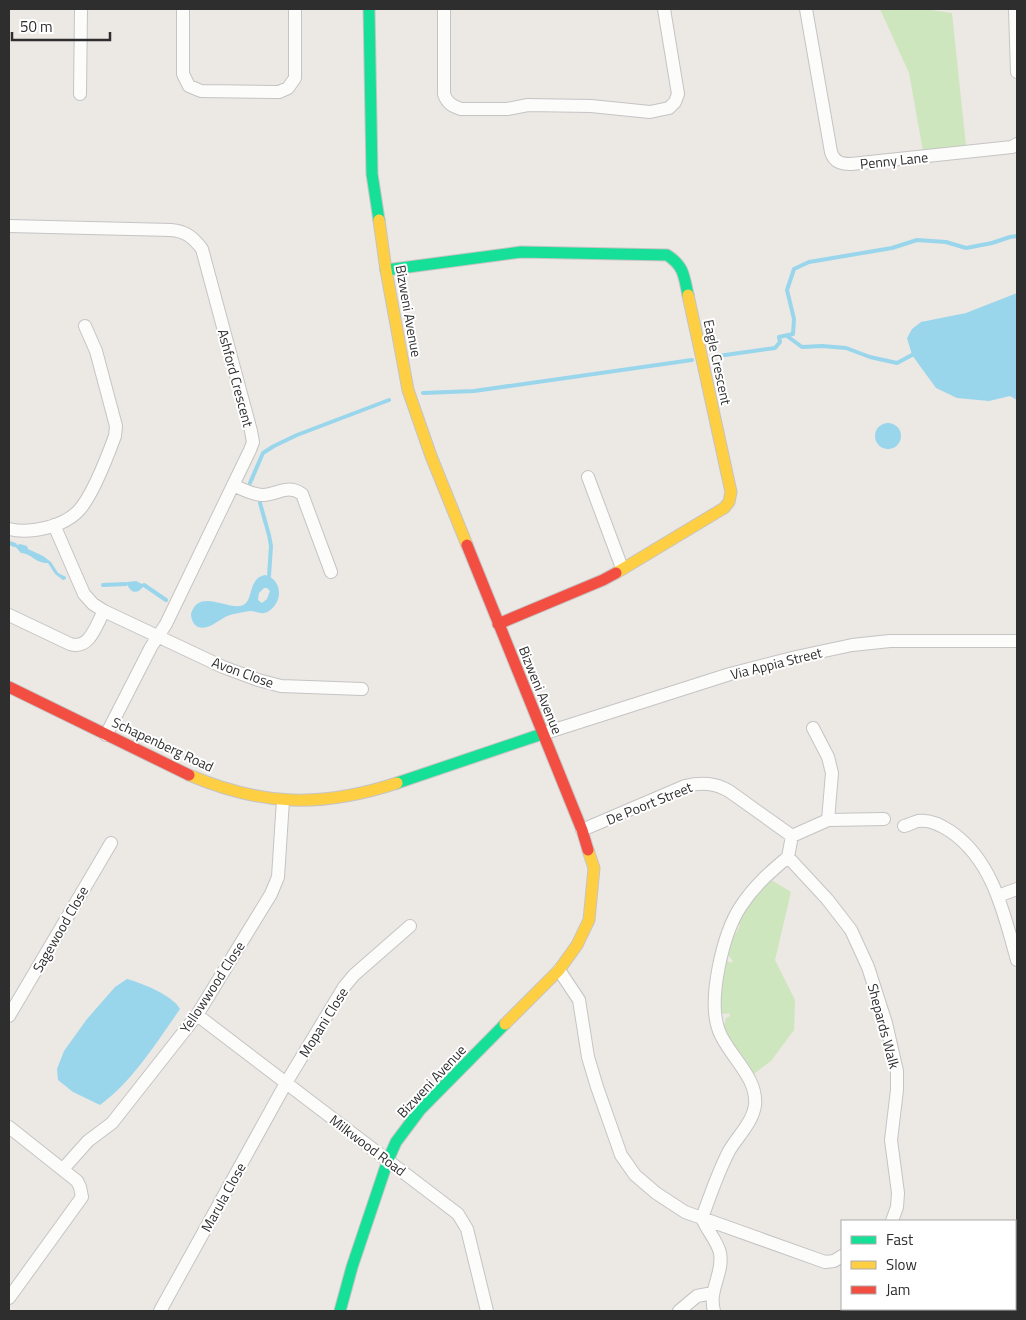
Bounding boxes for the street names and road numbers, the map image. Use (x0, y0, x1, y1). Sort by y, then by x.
street label: Penny Lane (859, 146, 929, 174)
street label: Bizweni Avenue (391, 263, 427, 359)
street label: Eagle Crescent (699, 317, 737, 407)
street label: Ashford Crescent (213, 327, 259, 429)
street label: Via Appia Street (728, 641, 824, 685)
street label: Bizweni Avenue (514, 643, 568, 737)
street label: Avon Close (209, 651, 277, 693)
street label: Schapenberg Road (109, 711, 217, 777)
street label: De Poort Street (603, 776, 695, 830)
street label: Sagewood Close (27, 882, 93, 976)
street label: Yellowwood Close (174, 937, 250, 1037)
street label: Shepards Walk (863, 981, 906, 1071)
street label: Mopani Close (293, 983, 353, 1061)
street label: Bizweni Avenue (392, 1040, 470, 1122)
street label: Milkwood Road (325, 1109, 411, 1181)
street label: Marula Close (195, 1159, 251, 1235)

